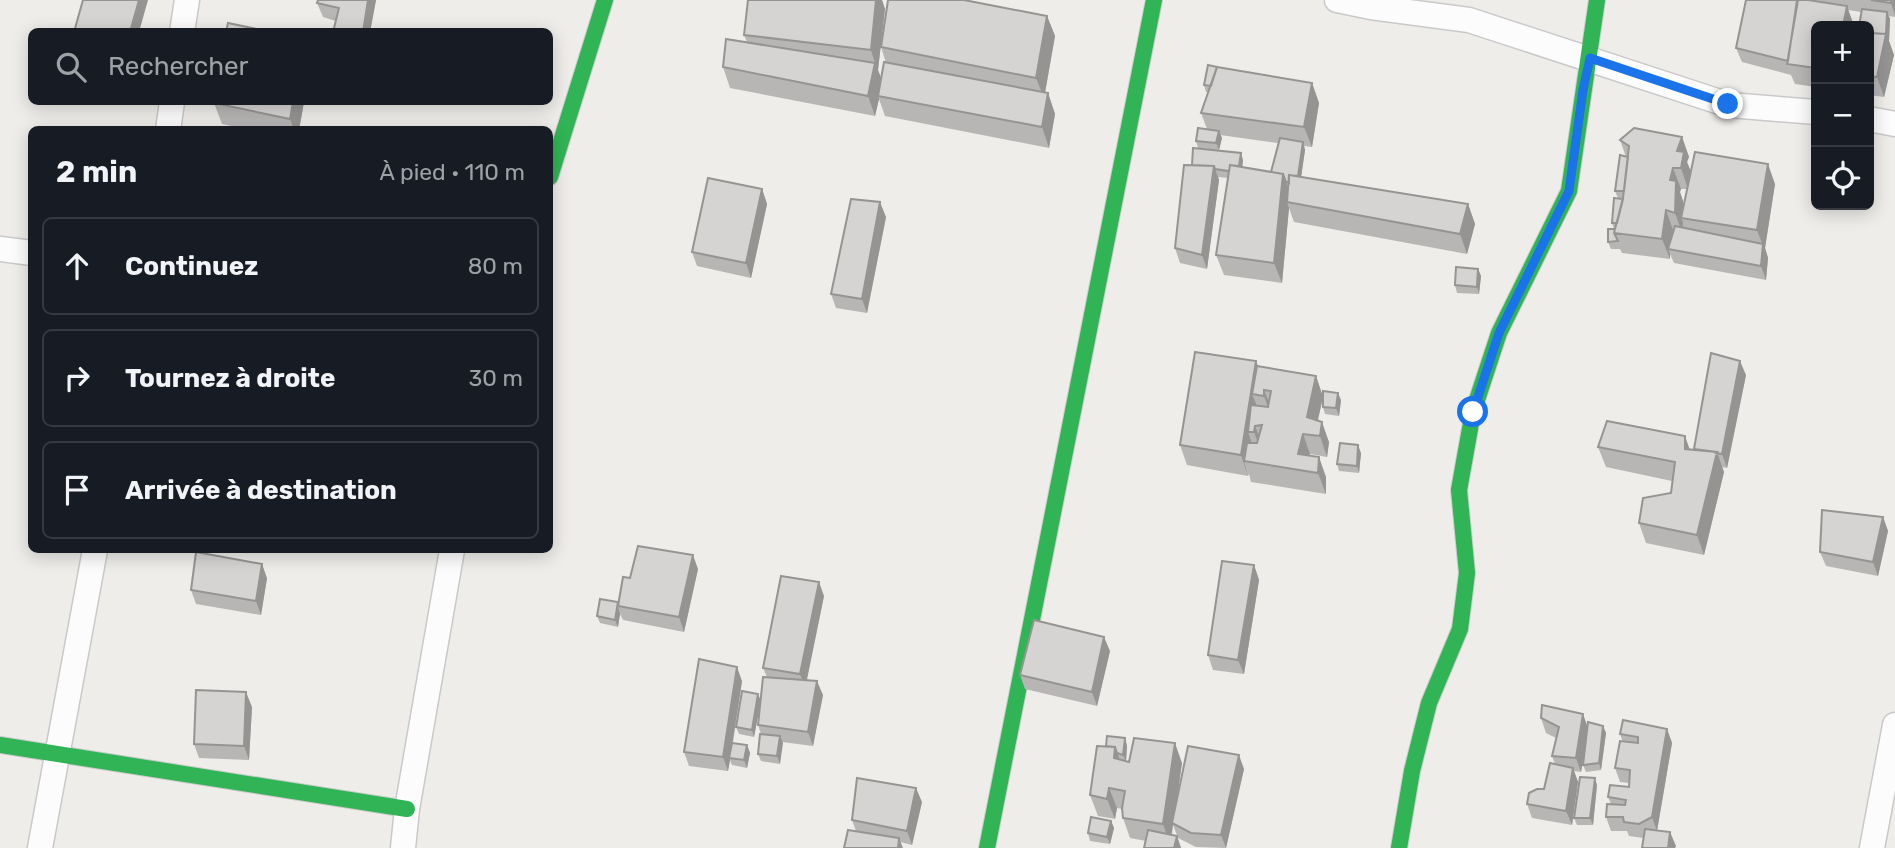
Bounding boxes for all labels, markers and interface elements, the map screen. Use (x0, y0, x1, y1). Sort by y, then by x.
map controls (1811, 21, 1874, 210)
button: + (1811, 21, 1874, 84)
search box (28, 28, 553, 105)
icon: search (52, 48, 90, 86)
text: Rechercher (108, 51, 248, 82)
button: − (1811, 84, 1874, 147)
route end (1712, 88, 1743, 119)
button: locate (1811, 147, 1874, 210)
text: 2 min (56, 154, 137, 190)
text: À pied · 110 m (379, 158, 525, 186)
icon: ahead (58, 247, 96, 285)
text: Continuez (125, 251, 258, 282)
text: 80 m (468, 252, 523, 280)
icon: right (58, 359, 96, 397)
text: Tournez à droite (125, 363, 335, 394)
text: 30 m (468, 364, 523, 392)
route start (1457, 396, 1488, 427)
icon: arrive (58, 471, 96, 509)
text: Arrivée à destination (125, 475, 397, 506)

